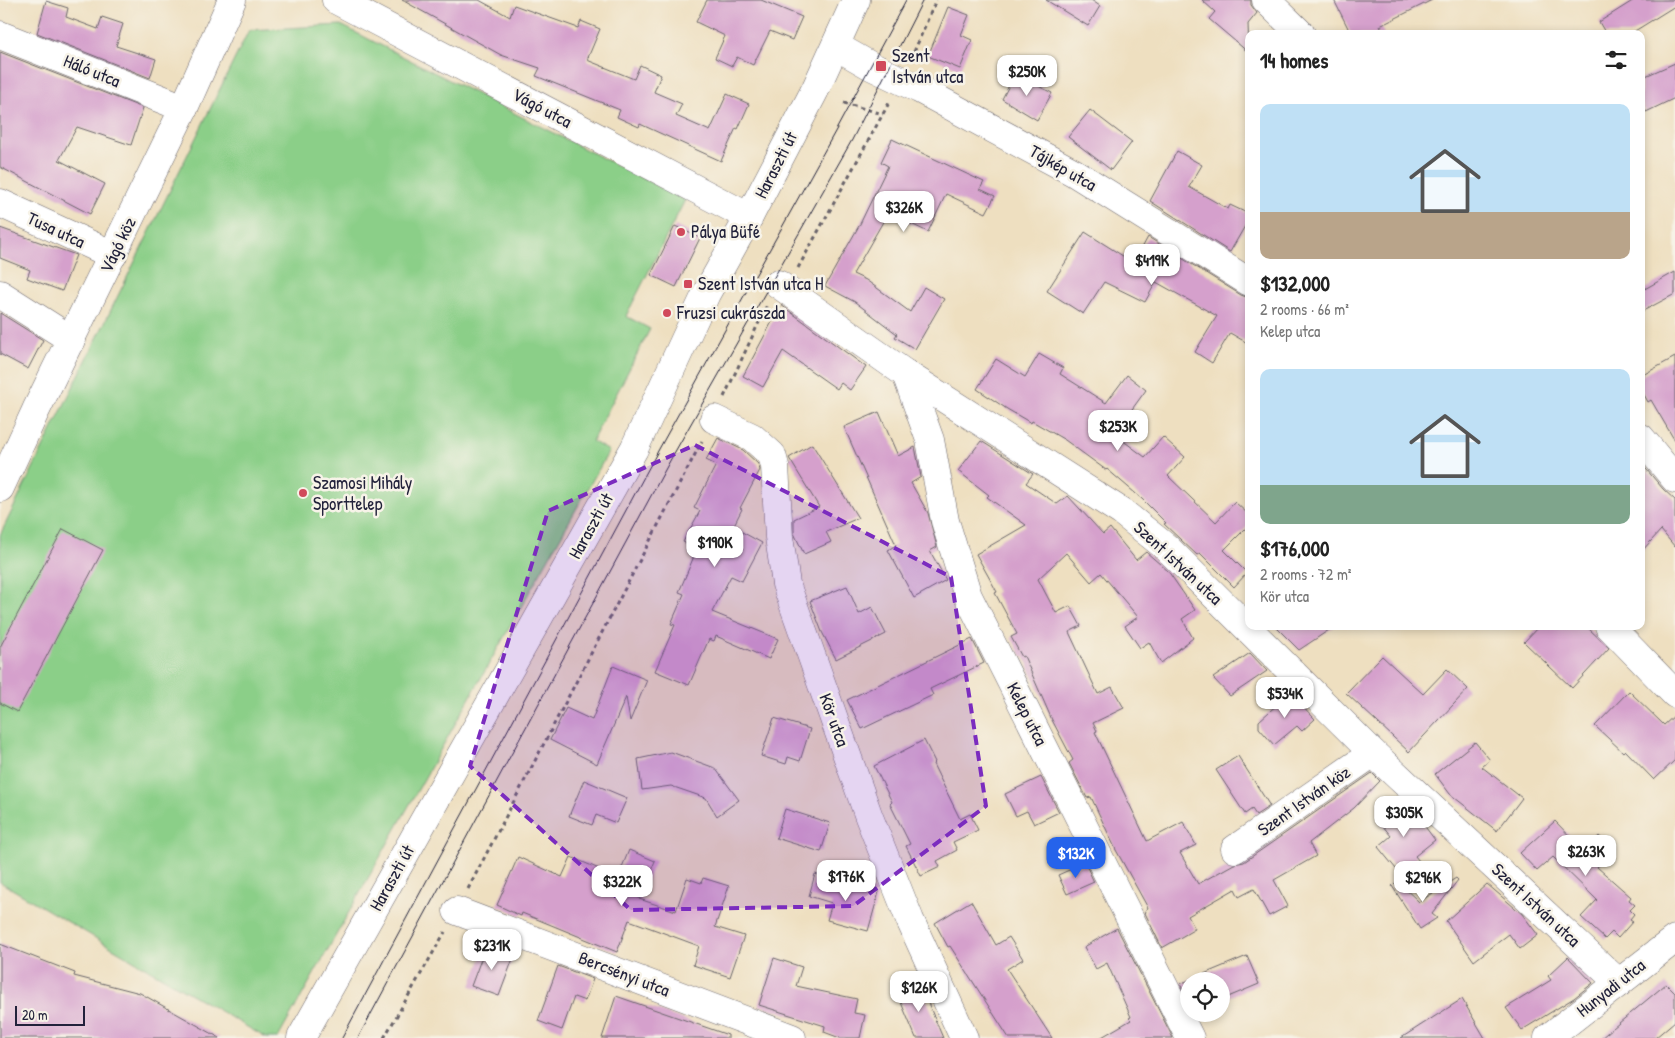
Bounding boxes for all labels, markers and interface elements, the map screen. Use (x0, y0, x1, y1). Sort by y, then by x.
place label: Szent István utca (892, 43, 963, 89)
text: 14 homes (1260, 46, 1328, 75)
icon: filters (1602, 46, 1630, 74)
street label: Háló utca (60, 48, 124, 93)
pin: $250K (992, 54, 1062, 97)
marker: Szent István utca (874, 59, 888, 73)
text: $250K (1008, 60, 1046, 82)
street label: Vágó utca (508, 81, 576, 134)
street label: Haraszti út (748, 126, 803, 202)
icon: home (1400, 136, 1490, 226)
street label: Tájkép utca (1025, 138, 1101, 197)
pin: $326K (869, 190, 939, 233)
text: $326K (885, 196, 923, 218)
street label: Tusa utca (23, 205, 89, 254)
street label: Vágó köz (93, 213, 142, 277)
place label: Pálya Büfé (691, 219, 760, 244)
marker: Pálya Büfé (675, 226, 687, 238)
pin: $419K (1117, 244, 1187, 286)
text: $419K (1135, 249, 1169, 271)
text: $132,000 (1260, 269, 1330, 298)
place label: Szent István utca H (698, 271, 823, 296)
marker: Szent István utca H (682, 278, 694, 290)
text: 2 rooms · 66 m² (1260, 298, 1349, 320)
place label: Fruzsi cukrászda (676, 300, 785, 325)
marker: Fruzsi cukrászda (661, 307, 673, 319)
text: Kelep utca (1260, 320, 1320, 342)
icon: home (1400, 401, 1490, 491)
pin: $253K (1083, 410, 1153, 452)
text: $253K (1099, 415, 1137, 437)
place label: Szamosi Mihály Sporttelep (313, 470, 413, 516)
marker: Szamosi Mihály Sporttelep (297, 487, 309, 499)
street label: Haraszti út (562, 488, 619, 563)
street label: Szent István utca (1129, 515, 1228, 610)
pin: $190K (680, 526, 750, 568)
text: $190K (697, 531, 733, 553)
text: $176,000 (1260, 534, 1330, 563)
text: 2 rooms · 72 m² (1260, 563, 1351, 585)
text: Kör utca (1260, 585, 1309, 607)
pin: $534K (1250, 676, 1320, 719)
street label: Kelep utca (1001, 678, 1054, 750)
text: $534K (1267, 682, 1303, 704)
street label: Kör utca (813, 690, 856, 750)
street label: Szent István köz (1252, 759, 1355, 842)
pin: $305K (1369, 796, 1439, 838)
text: $305K (1385, 801, 1423, 823)
pin: $263K (1551, 834, 1621, 877)
pin: $132K (1041, 836, 1111, 879)
street label: Haraszti út (363, 840, 420, 915)
text: $263K (1567, 840, 1605, 862)
text: $132K (1058, 842, 1094, 864)
street label: Szent István utca (1487, 857, 1586, 952)
pin: $176K (811, 860, 881, 902)
pin: $296K (1388, 860, 1458, 903)
pin: $322K (587, 864, 657, 907)
text: $176K (828, 865, 864, 887)
text: $296K (1405, 866, 1441, 888)
text: $322K (603, 870, 641, 892)
pin: $231K (457, 928, 527, 971)
text: $231K (474, 934, 510, 956)
street label: Bercsényi utca (575, 945, 673, 1002)
street label: Hunyadi utca (1571, 953, 1650, 1022)
pin: $126K (884, 970, 954, 1013)
map controls (1180, 972, 1230, 1022)
button: locate (1180, 972, 1230, 1022)
text: $126K (901, 976, 937, 998)
scale bar (15, 1003, 85, 1026)
text: 20 m (22, 1005, 48, 1024)

